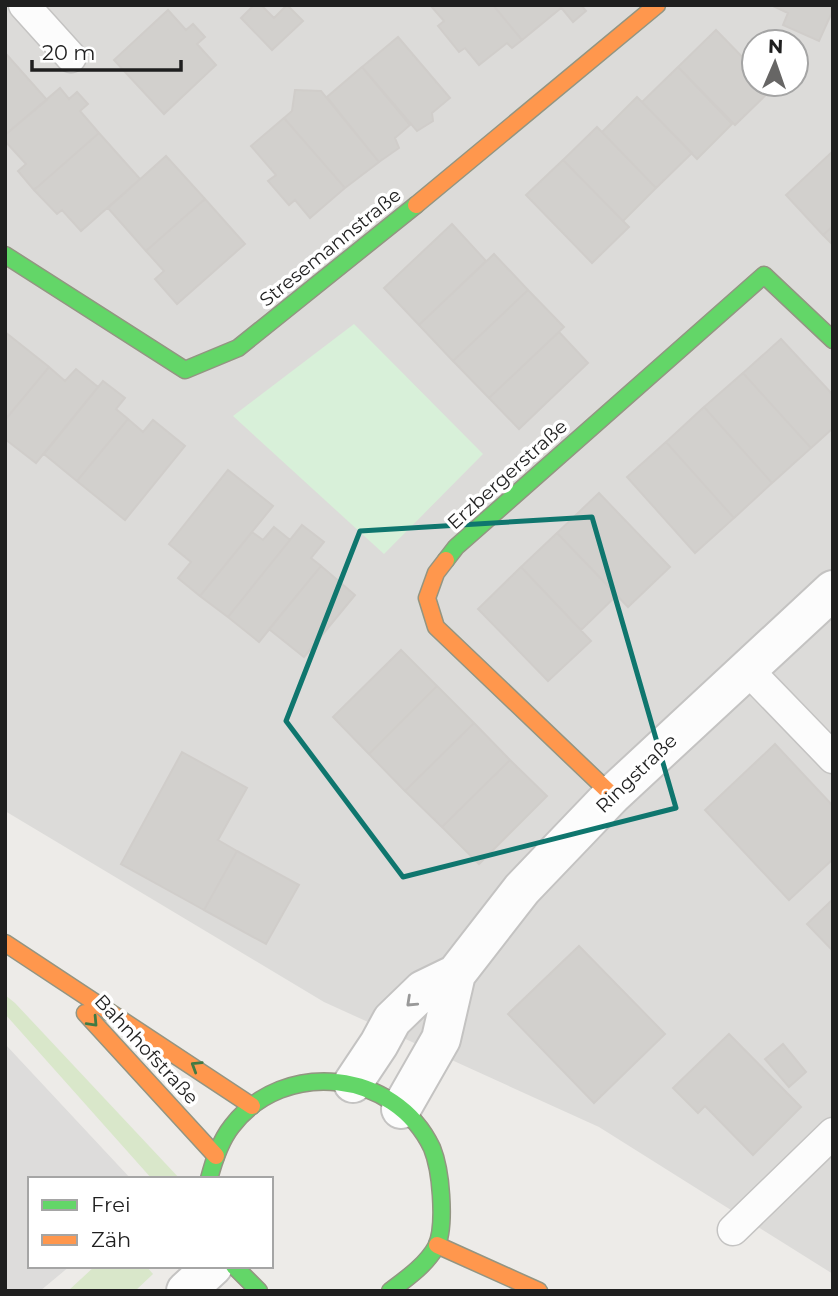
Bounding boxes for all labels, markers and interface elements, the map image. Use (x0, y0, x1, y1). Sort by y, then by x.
scale bar (32, 28, 180, 72)
north arrow (740, 28, 810, 98)
text: N (767, 35, 784, 58)
text: 20 m (42, 40, 96, 65)
street label: Stresemannstraße (255, 183, 406, 311)
street label: Erzbergerstraße (443, 415, 572, 534)
street label: Ringstraße (591, 729, 682, 818)
street label: Bahnhofstraße (90, 990, 203, 1109)
one-way arrow (406, 994, 419, 1006)
one-way arrow (84, 1014, 97, 1027)
one-way arrow (191, 1062, 204, 1075)
legend (28, 1177, 273, 1268)
text: Frei (91, 1192, 131, 1217)
text: Zäh (91, 1227, 131, 1252)

